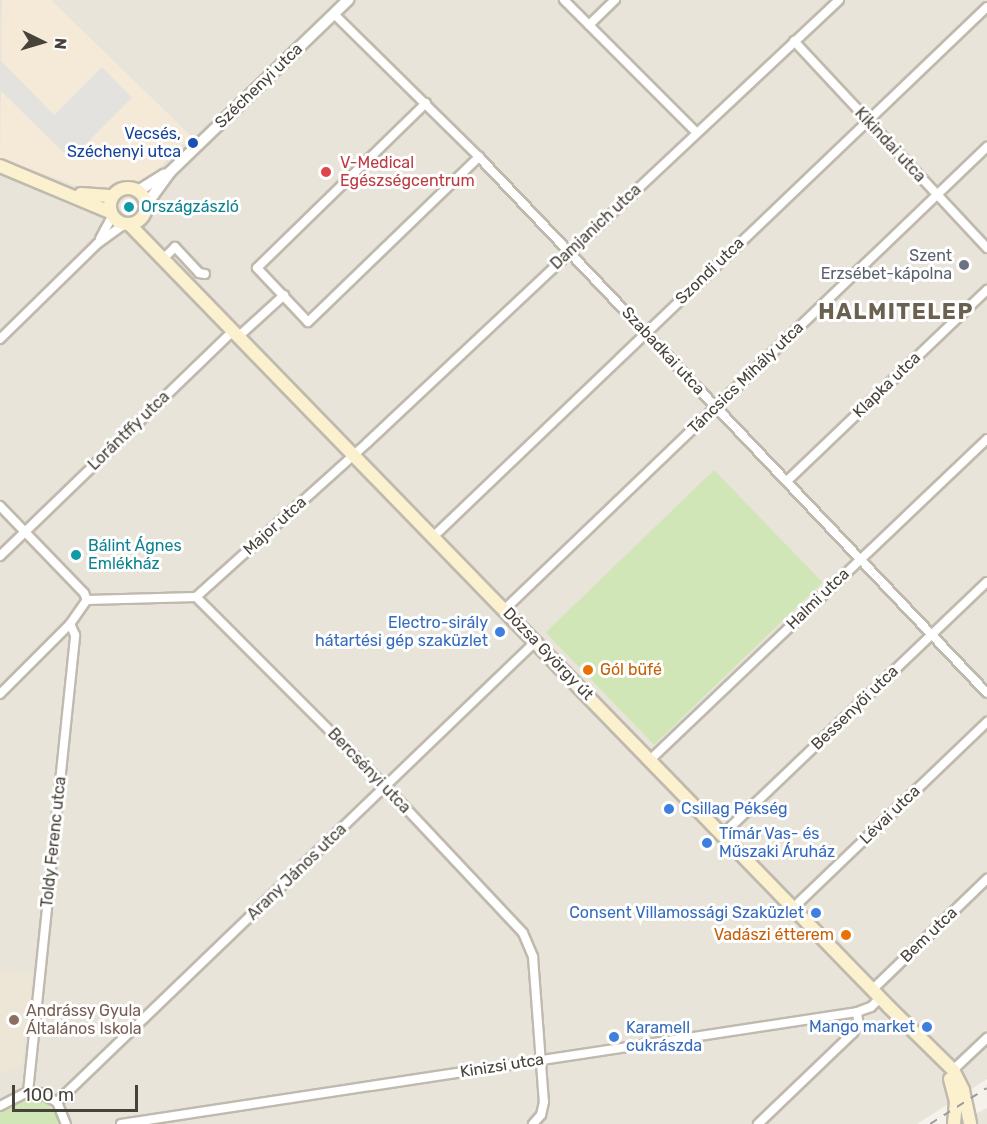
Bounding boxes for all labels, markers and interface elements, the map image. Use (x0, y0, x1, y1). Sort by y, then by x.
north arrow (12, 12, 72, 72)
text: N (50, 37, 70, 50)
street label: Széchenyi utca (211, 39, 307, 133)
street label: Kikindai utca (851, 104, 929, 186)
place label: Vecsés, Széchenyi utca (67, 124, 181, 162)
marker: Vecsés, Széchenyi utca (186, 136, 200, 150)
place label: V-Medical Egészségcentrum (340, 153, 475, 191)
marker: V-Medical Egészségcentrum (317, 163, 335, 181)
street label: Damjanich utca (547, 180, 645, 274)
place label: Országzászló (141, 197, 239, 217)
marker: Országzászló (122, 200, 136, 214)
street label: Szondi utca (672, 234, 748, 308)
place label: Szent Erzsébet-kápolna (821, 246, 952, 284)
marker: Szent Erzsébet-kápolna (957, 258, 971, 272)
district label: HALMITELEP (818, 299, 974, 325)
street label: Szabadkai utca (617, 303, 709, 399)
street label: Táncsics Mihály utca (684, 318, 808, 438)
street label: Klapka utca (849, 348, 925, 422)
street label: Lorántffy utca (84, 387, 174, 475)
street label: Major utca (239, 493, 311, 559)
place label: Bálint Ágnes Emlékház (88, 536, 182, 574)
marker: Bálint Ágnes Emlékház (69, 548, 83, 562)
street label: Halmi utca (783, 564, 853, 634)
street label: Dózsa György út (499, 603, 597, 705)
place label: Electro-sirály hátartési gép szaküzlet (315, 613, 488, 651)
marker: Electro-sirály hátartési gép szaküzlet (493, 625, 507, 639)
place label: Gól büfé (600, 660, 662, 680)
street label: Bessenyői utca (808, 662, 902, 754)
marker: Gól büfé (581, 663, 595, 677)
street label: Bercsényi utca (323, 724, 415, 818)
street label: Toldy Ferenc utca (38, 775, 70, 909)
street label: Lévai utca (856, 782, 924, 848)
place label: Csillag Pékség (681, 799, 788, 819)
marker: Csillag Pékség (662, 802, 676, 816)
street label: Arany János utca (243, 820, 351, 924)
place label: Tímár Vas- és Műszaki Áruház (719, 824, 836, 862)
marker: Tímár Vas- és Műszaki Áruház (700, 836, 714, 850)
place label: Consent Villamossági Szaküzlet (569, 903, 804, 923)
street label: Bem utca (897, 903, 961, 967)
marker: Consent Villamossági Szaküzlet (809, 906, 823, 920)
place label: Vadászi étterem (714, 925, 834, 945)
marker: Vadászi étterem (839, 928, 853, 942)
place label: Andrássy Gyula Általános Iskola (26, 1001, 142, 1039)
marker: Andrássy Gyula Általános Iskola (7, 1013, 21, 1027)
place label: Mango market (809, 1017, 915, 1037)
place label: Karamell cukrászda (626, 1018, 702, 1056)
marker: Mango market (920, 1020, 934, 1034)
marker: Karamell cukrászda (607, 1030, 621, 1044)
street label: Kinizsi utca (459, 1050, 545, 1082)
scale bar (15, 1073, 141, 1111)
text: 100 m (23, 1084, 74, 1106)

